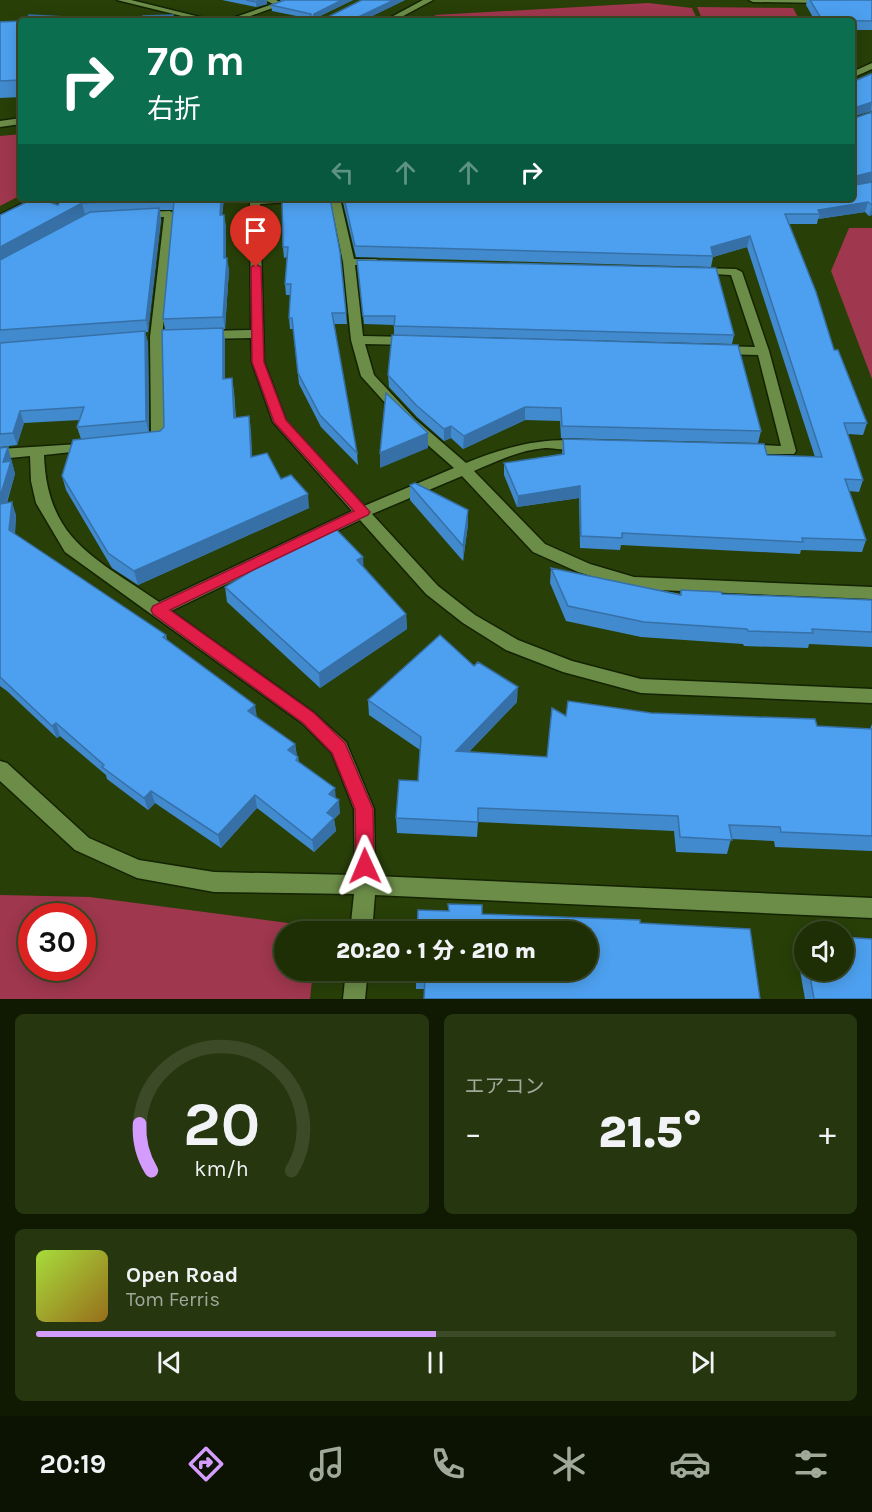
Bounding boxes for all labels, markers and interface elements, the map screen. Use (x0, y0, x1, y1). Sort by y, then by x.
text: 70 m (147, 36, 245, 86)
icon: right (48, 42, 126, 120)
text: 右折 (147, 93, 201, 125)
icon: left (326, 156, 359, 189)
icon: ahead (389, 156, 422, 189)
icon: ahead (452, 156, 485, 189)
icon: right (515, 156, 548, 189)
pin (230, 205, 281, 267)
icon: arrive (239, 214, 272, 247)
position arrow (333, 834, 397, 898)
speed limit sign: 30 (18, 903, 96, 981)
map controls (794, 921, 854, 981)
button: sound (794, 921, 854, 981)
text: 20:20 · 1 分 · 210 m (336, 938, 536, 964)
text: エアコン (465, 1075, 545, 1098)
text: 20 (183, 1088, 260, 1161)
text: 21.5° (598, 1106, 702, 1158)
text: − (465, 1114, 482, 1152)
text: + (819, 1114, 836, 1152)
text: km/h (195, 1156, 249, 1181)
text: Open Road (126, 1262, 238, 1288)
text: Tom Ferris (126, 1288, 220, 1311)
icon: previous (153, 1346, 186, 1379)
icon: pause (419, 1346, 452, 1379)
icon: next (686, 1346, 719, 1379)
icon: directions (185, 1443, 227, 1485)
icon: music (306, 1443, 348, 1485)
icon: phone (427, 1443, 469, 1485)
icon: climate (548, 1443, 590, 1485)
icon: car (669, 1443, 711, 1485)
icon: filters (790, 1443, 832, 1485)
text: 20:19 (40, 1448, 106, 1480)

